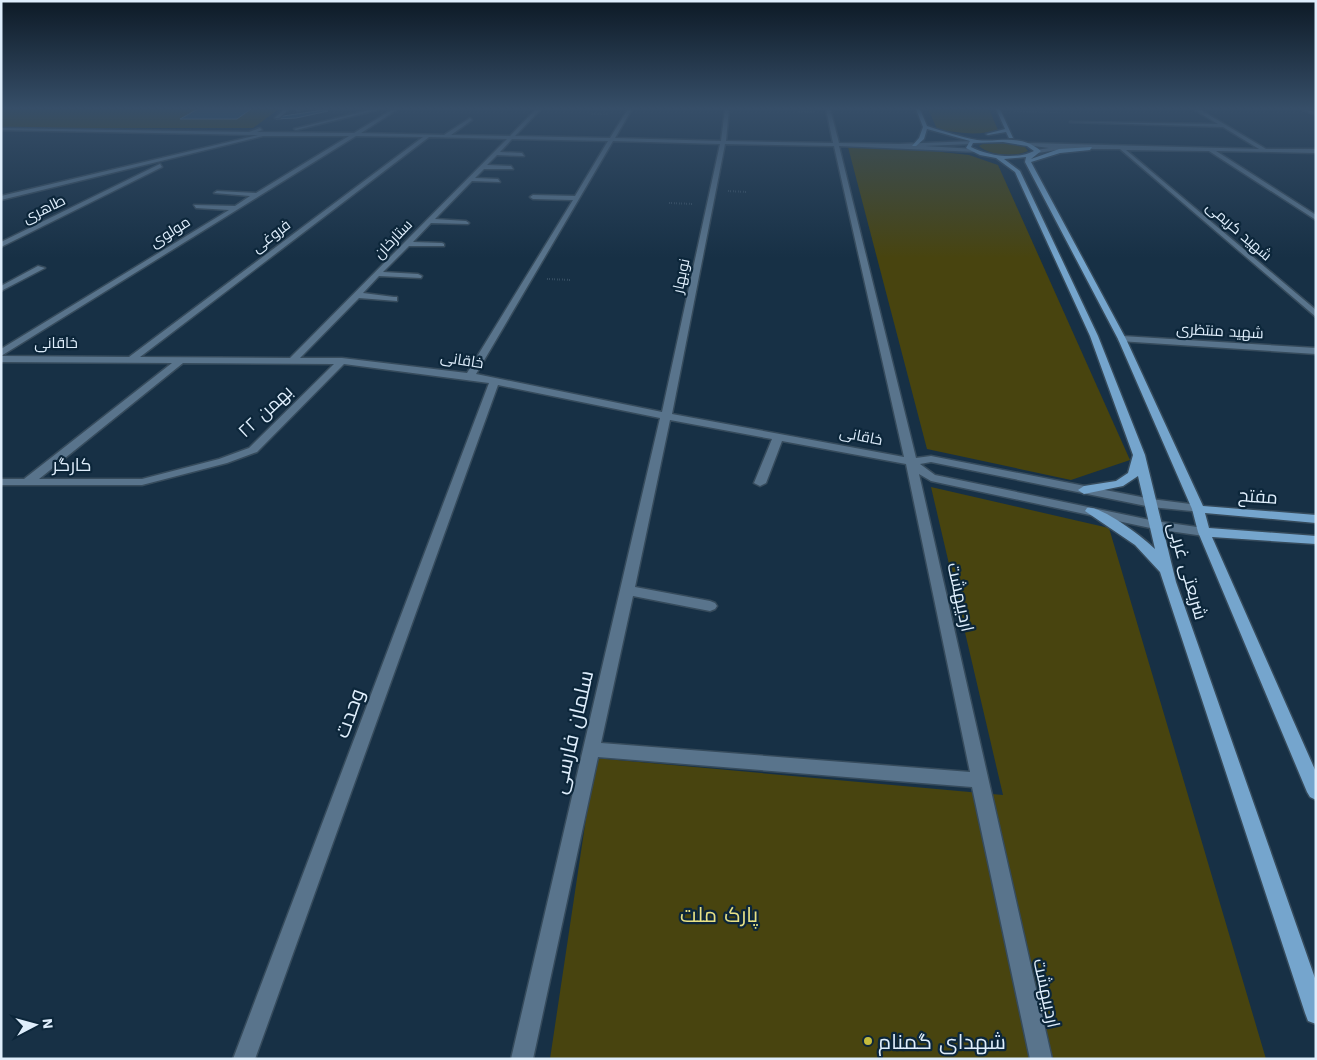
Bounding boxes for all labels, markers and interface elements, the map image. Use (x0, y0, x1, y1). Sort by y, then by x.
street label: طاهری (20, 191, 69, 228)
street label: شهید کریمی (1202, 198, 1276, 265)
street label: مولوی (146, 213, 194, 252)
street label: فروغی (248, 216, 295, 257)
street label: ستارخان (370, 216, 417, 263)
street label: نوبهار (668, 257, 694, 296)
street label: شهید منتظری (1176, 320, 1264, 343)
street label: خاقانی (34, 334, 78, 353)
street label: خاقانی (439, 348, 485, 373)
street label: ۲۲ بهمن (234, 381, 297, 442)
street label: خاقانی (838, 423, 884, 450)
street label: کارگر (52, 454, 91, 476)
street label: مفتح (1237, 484, 1279, 510)
street label: شریعتی غربی (1163, 520, 1212, 622)
street label: اردیبهشت (942, 560, 979, 634)
street label: سلمان فارسی (546, 668, 599, 796)
street label: وحدت (329, 685, 369, 741)
park label: پارک ملت (680, 902, 758, 929)
street label: اردیبهشت (1028, 956, 1065, 1030)
north arrow (10, 1000, 60, 1050)
text: N (39, 1018, 56, 1030)
place label: شهدای گمنام (878, 1029, 1006, 1056)
marker: شهدای گمنام (862, 1035, 874, 1047)

